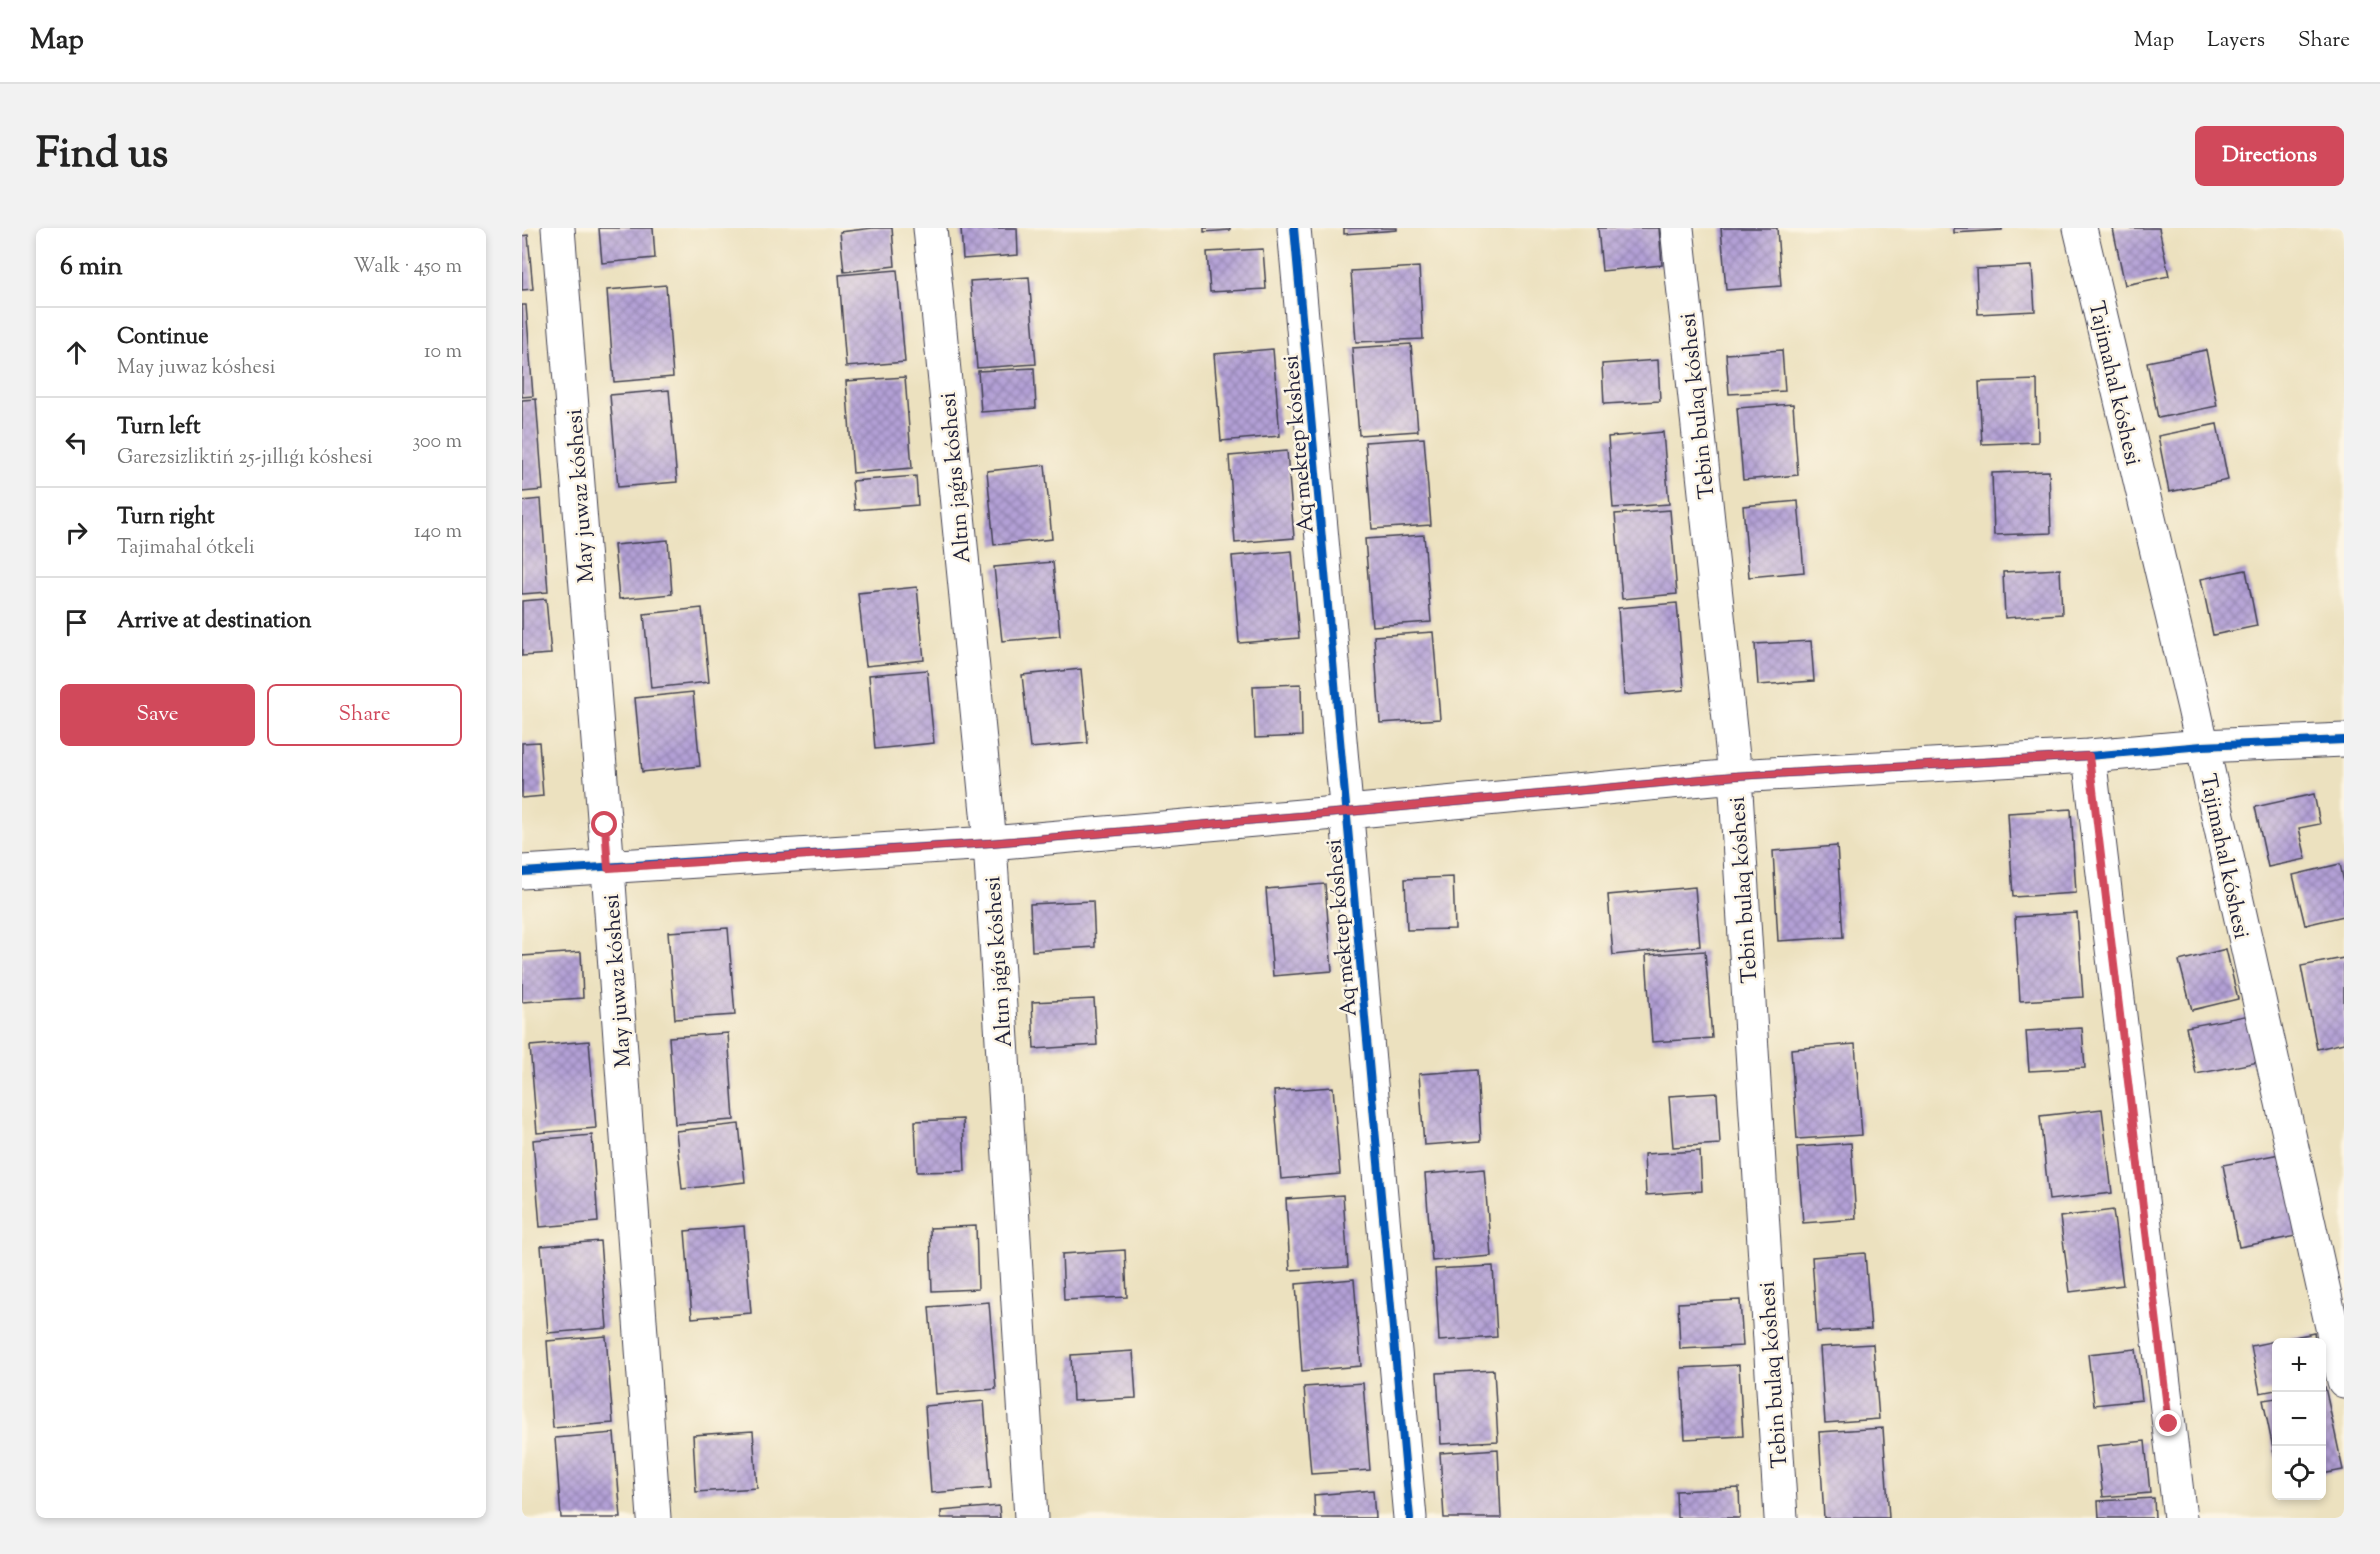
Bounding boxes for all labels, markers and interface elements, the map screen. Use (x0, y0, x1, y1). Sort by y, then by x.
text: Map (30, 21, 84, 61)
text: Map (2134, 26, 2174, 56)
text: Layers (2207, 26, 2265, 56)
text: Share (2298, 26, 2350, 56)
text: Find us (36, 126, 168, 186)
button: Directions (2195, 126, 2344, 186)
text: 6 min (60, 249, 123, 286)
text: Walk · 450 m (353, 253, 462, 282)
street label: Tajimahal kóshesi (2079, 298, 2148, 469)
street label: Tebin bulaq kóshesi (1673, 311, 1725, 500)
text: Continue (117, 322, 208, 354)
icon: ahead (60, 336, 93, 369)
text: 10 m (424, 338, 462, 367)
text: May juwaz kóshesi (117, 354, 275, 383)
street label: Aq mektep kóshesi (1276, 354, 1324, 534)
street label: Altın jaǵıs kóshesi (934, 391, 980, 565)
street label: May juwaz kóshesi (560, 408, 604, 584)
text: Turn left (117, 412, 200, 444)
icon: left (60, 426, 93, 459)
text: 300 m (412, 428, 462, 457)
text: Ǵarezsizliktiń 25-jıllıǵı kóshesi (117, 444, 373, 473)
text: Turn right (117, 502, 214, 534)
icon: right (60, 516, 93, 549)
text: 140 m (414, 518, 462, 547)
text: Tajimahal ótkeli (117, 534, 255, 563)
icon: arrive (60, 606, 93, 639)
text: Arrive at destination (117, 606, 312, 638)
button: Save (60, 684, 255, 746)
button: Share (267, 684, 462, 746)
street label: Tajimahal kóshesi (2190, 771, 2256, 942)
street label: Tebin bulaq kóshesi (1722, 795, 1767, 984)
route start (591, 811, 617, 837)
street label: Aq mektep kóshesi (1319, 838, 1367, 1018)
street label: Altın jaǵıs kóshesi (978, 875, 1022, 1049)
street label: May juwaz kóshesi (597, 893, 641, 1069)
street label: Tebin bulaq kóshesi (1752, 1280, 1797, 1469)
map controls (2272, 1338, 2326, 1500)
button: + (2272, 1338, 2326, 1392)
button: − (2272, 1392, 2326, 1446)
route end (2155, 1410, 2181, 1436)
button: locate (2272, 1446, 2326, 1500)

